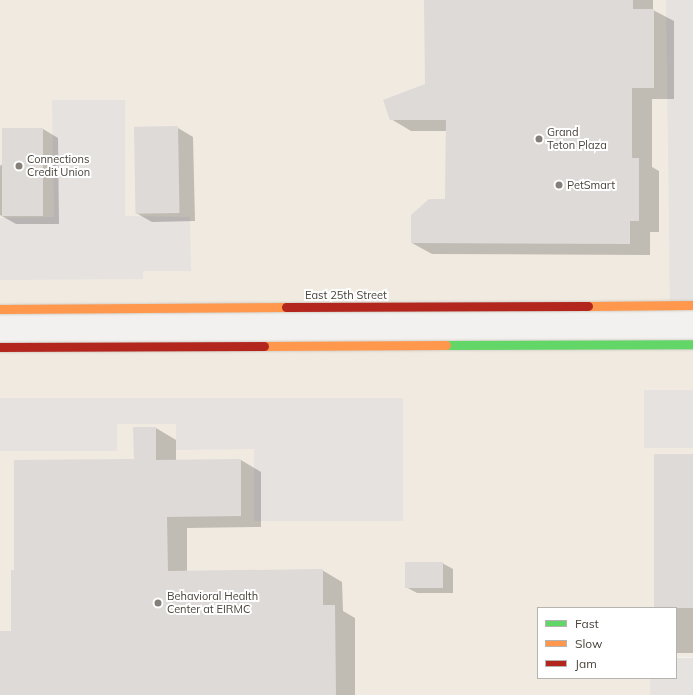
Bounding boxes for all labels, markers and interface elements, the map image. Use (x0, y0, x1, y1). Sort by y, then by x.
place label: Grand Teton Plaza (547, 126, 607, 152)
marker: Grand Teton Plaza (534, 134, 544, 144)
place label: Connections Credit Union (27, 153, 90, 179)
marker: Connections Credit Union (14, 161, 24, 171)
place label: PetSmart (567, 178, 615, 192)
marker: PetSmart (554, 180, 564, 190)
street label: East 25th Street (305, 288, 387, 302)
place label: Behavioral Health Center at EIRMC (167, 590, 258, 616)
marker: Behavioral Health Center at EIRMC (152, 597, 164, 609)
legend (537, 607, 677, 679)
text: Fast (575, 616, 599, 631)
text: Slow (575, 636, 603, 651)
text: Jam (575, 656, 597, 671)

